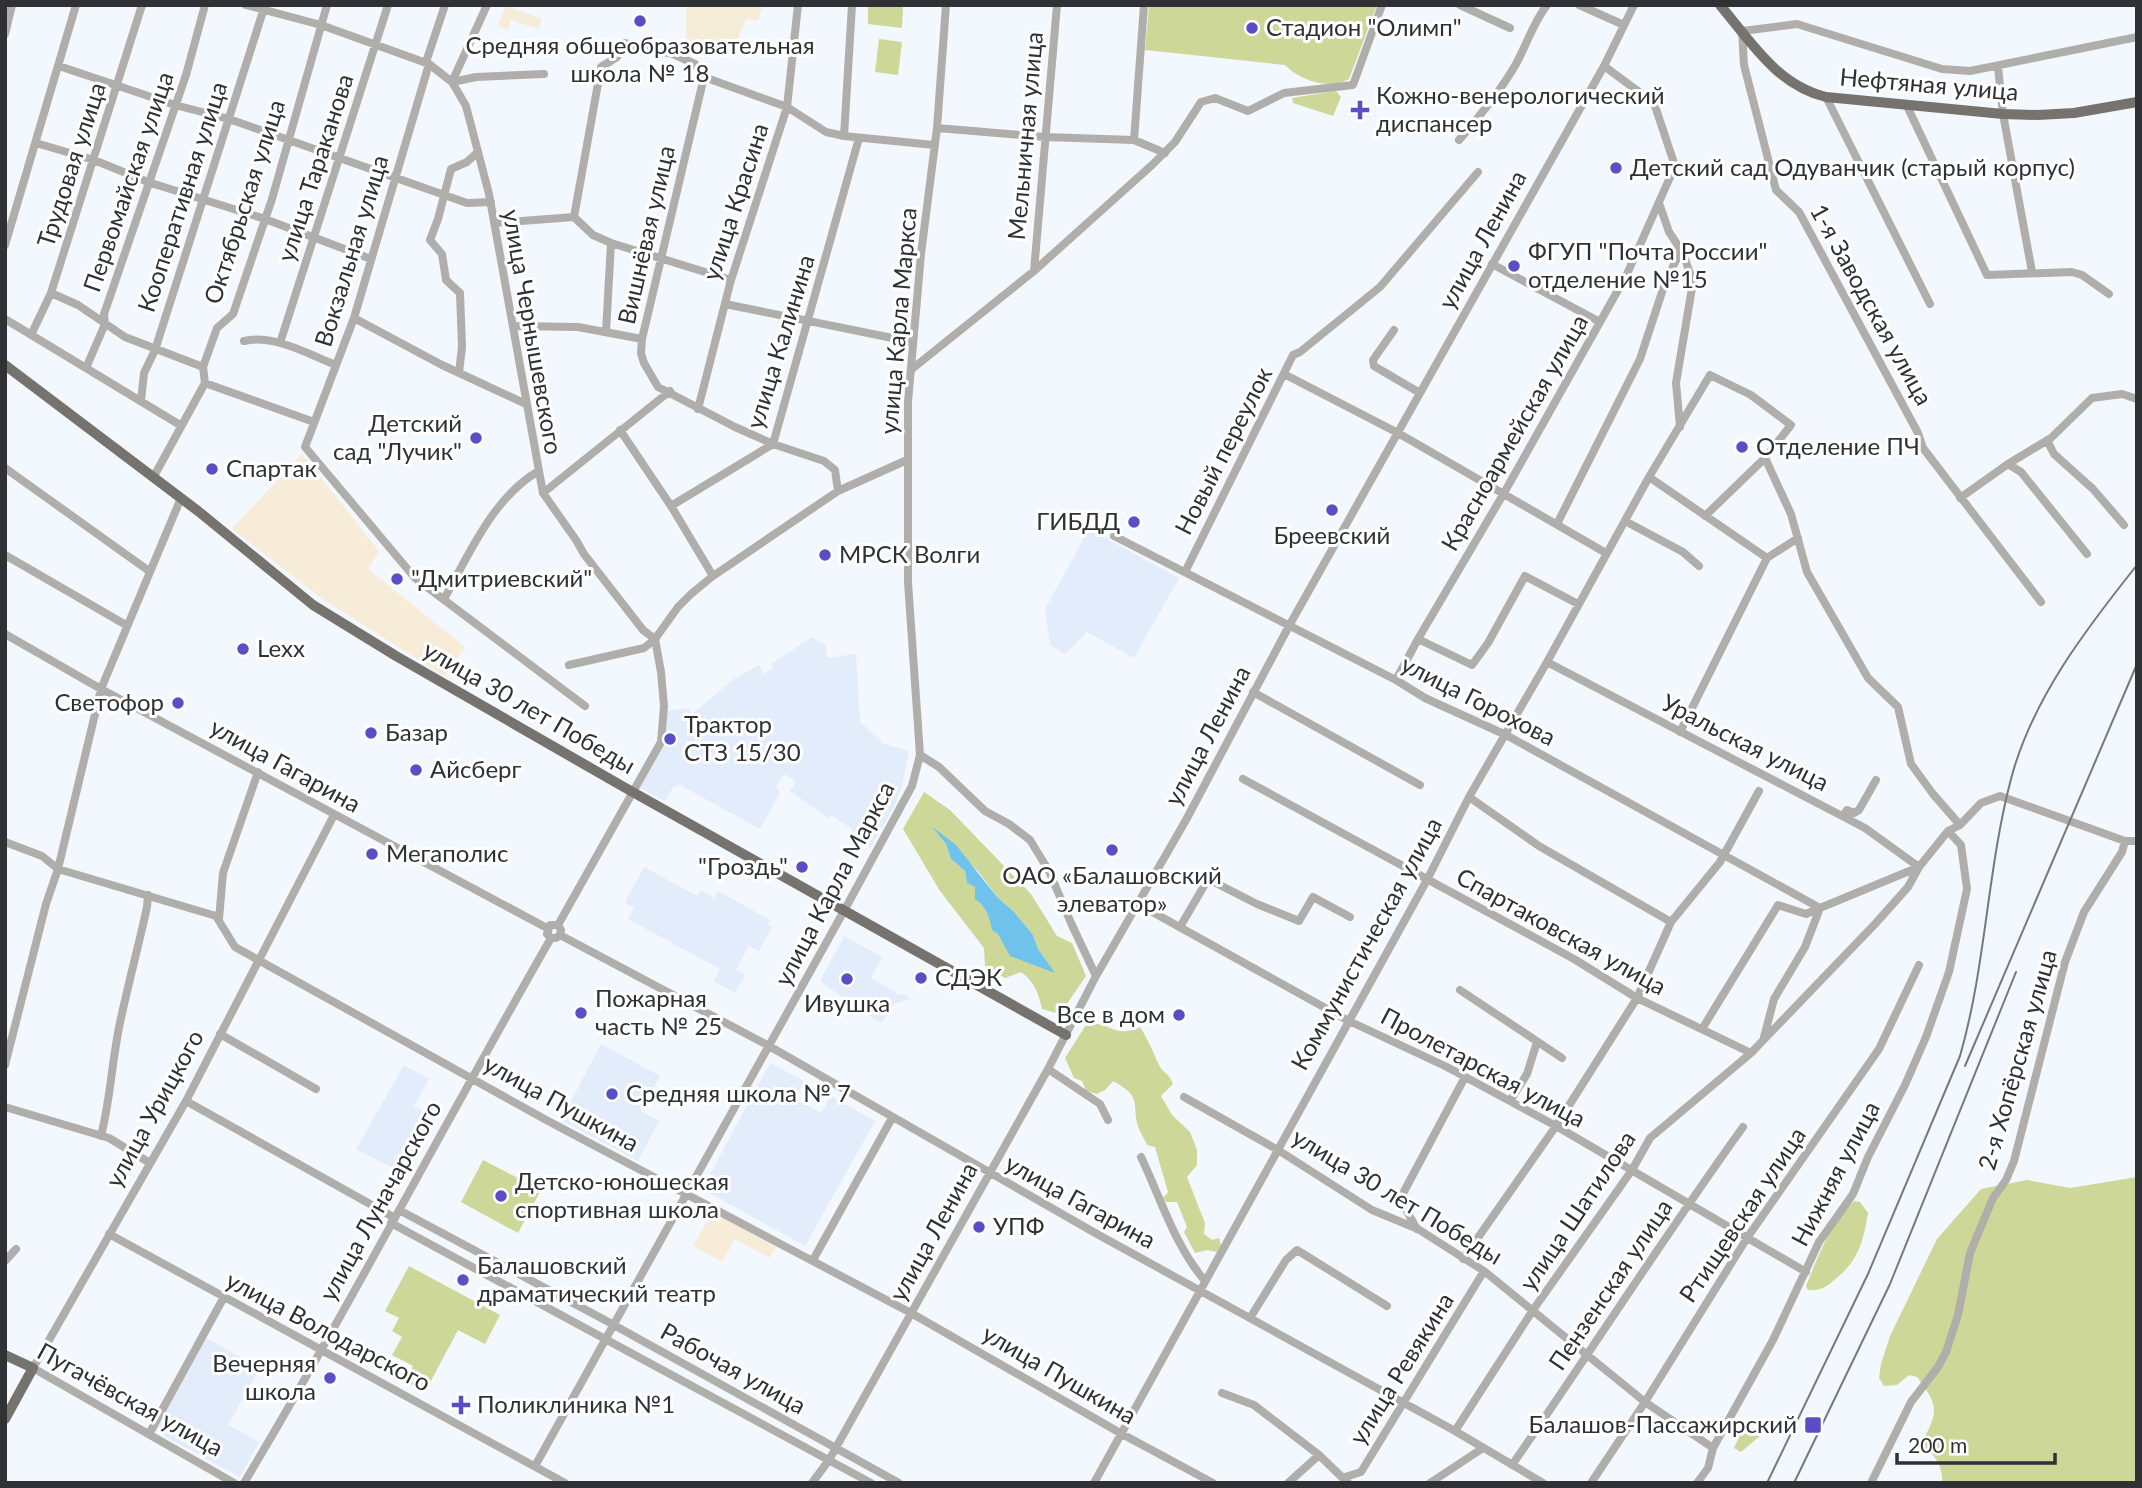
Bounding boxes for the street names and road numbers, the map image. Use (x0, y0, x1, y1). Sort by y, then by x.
street label: Мельничная улица (1001, 31, 1048, 241)
street label: Нефтяная улица (1838, 61, 2020, 106)
street label: Первомайская улица (76, 68, 179, 295)
street label: улица Тараканова (271, 70, 359, 265)
street label: Трудовая улица (30, 78, 111, 251)
street label: Кооперативная улица (131, 78, 233, 315)
street label: Октябрьская улица (197, 96, 290, 307)
street label: улица Красина (695, 119, 774, 284)
street label: Вишнёвая улица (611, 143, 680, 327)
street label: Вокзальная улица (308, 151, 393, 350)
street label: улица Ленина (1432, 165, 1532, 314)
street label: 1-я Заводская улица (1805, 199, 1940, 410)
street label: улица Карла Маркса (873, 206, 922, 435)
street label: улица Чернышевского (498, 207, 569, 457)
street label: улица Калинина (739, 251, 820, 432)
street label: Красноармейская улица (1434, 309, 1593, 556)
street label: Новый переулок (1168, 361, 1278, 539)
street label: улица 30 лет Победы (419, 634, 641, 779)
street label: улица Горохова (1397, 648, 1561, 751)
street label: улица Ленина (1158, 660, 1256, 810)
street label: Уральская улица (1657, 687, 1834, 796)
street label: улица Гагарина (206, 711, 366, 818)
street label: улица Карла Маркса (767, 776, 900, 990)
street label: Коммунистическая улица (1284, 812, 1447, 1075)
street label: Спартаковская улица (1452, 861, 1672, 1000)
street label: 2-я Хопёрская улица (1971, 946, 2062, 1173)
street label: Пролетарская улица (1376, 1000, 1591, 1133)
street label: улица Урицкого (99, 1025, 209, 1192)
street label: улица Пушкина (479, 1048, 644, 1157)
street label: улица Луначарского (313, 1095, 447, 1305)
street label: Нижняя улица (1784, 1096, 1885, 1251)
street label: улица 30 лет Победы (1287, 1121, 1508, 1270)
street label: Ртищевская улица (1672, 1121, 1811, 1307)
street label: улица Шатилова (1513, 1125, 1641, 1295)
street label: улица Гагарина (1001, 1147, 1161, 1254)
street label: улица Ленина (883, 1157, 983, 1306)
street label: Пензенская улица (1542, 1193, 1678, 1375)
street label: улица Володарского (221, 1264, 436, 1397)
street label: улица Ревякина (1342, 1287, 1459, 1449)
street label: Рабочая улица (656, 1316, 811, 1420)
street label: улица Пушкина (978, 1318, 1142, 1429)
street label: Пугачёвская улица (33, 1336, 229, 1462)

